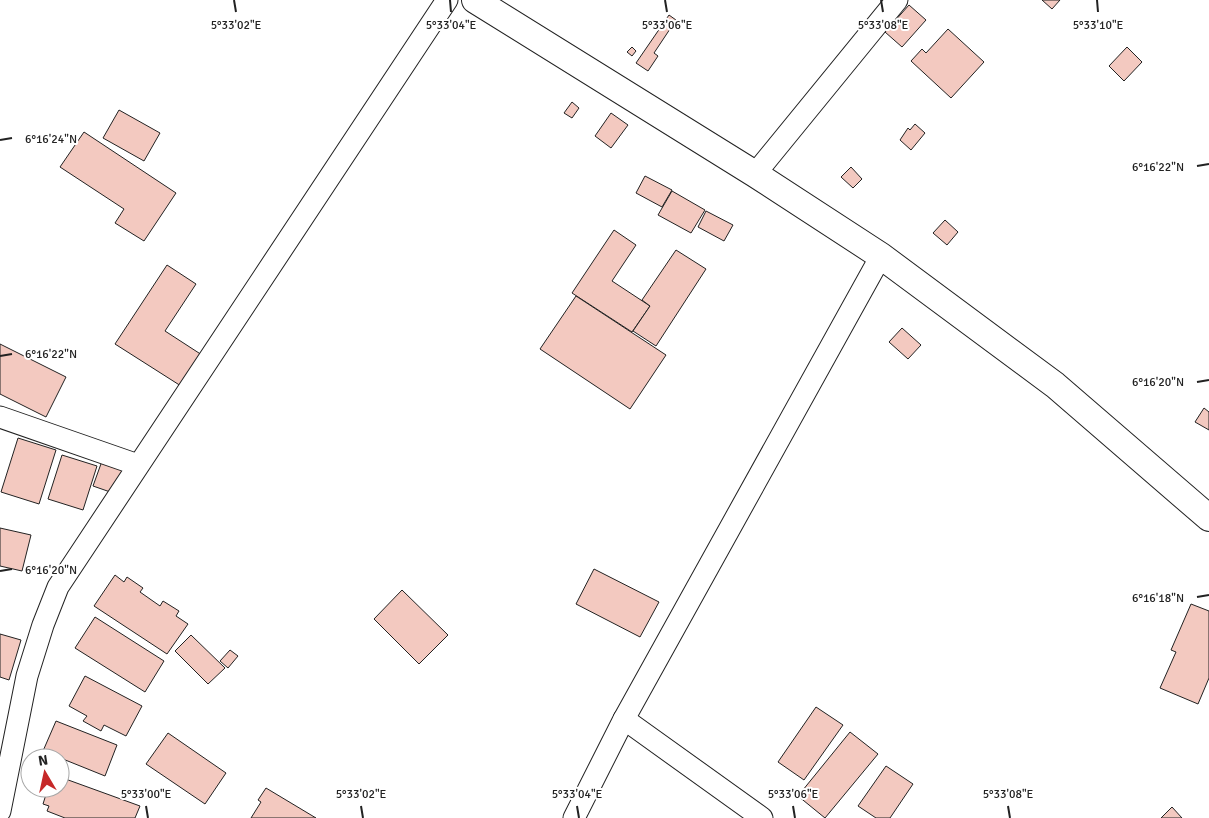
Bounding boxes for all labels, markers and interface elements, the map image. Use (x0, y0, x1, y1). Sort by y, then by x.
text: 5°33'02"E (211, 18, 262, 33)
text: 5°33'04"E (426, 18, 477, 33)
text: 5°33'06"E (642, 18, 693, 33)
text: 5°33'08"E (858, 18, 909, 33)
text: 5°33'10"E (1073, 18, 1124, 33)
text: 6°16'24"N (25, 132, 77, 147)
text: 6°16'22"N (1132, 160, 1184, 175)
text: 6°16'22"N (25, 347, 77, 362)
text: 6°16'20"N (1132, 375, 1184, 390)
text: 6°16'20"N (25, 563, 77, 578)
text: 6°16'18"N (1132, 591, 1184, 606)
north arrow (20, 748, 70, 798)
text: N (37, 751, 49, 770)
text: 5°33'00"E (121, 787, 172, 802)
text: 5°33'02"E (336, 787, 387, 802)
text: 5°33'04"E (552, 787, 603, 802)
text: 5°33'06"E (768, 787, 819, 802)
text: 5°33'08"E (983, 787, 1034, 802)

